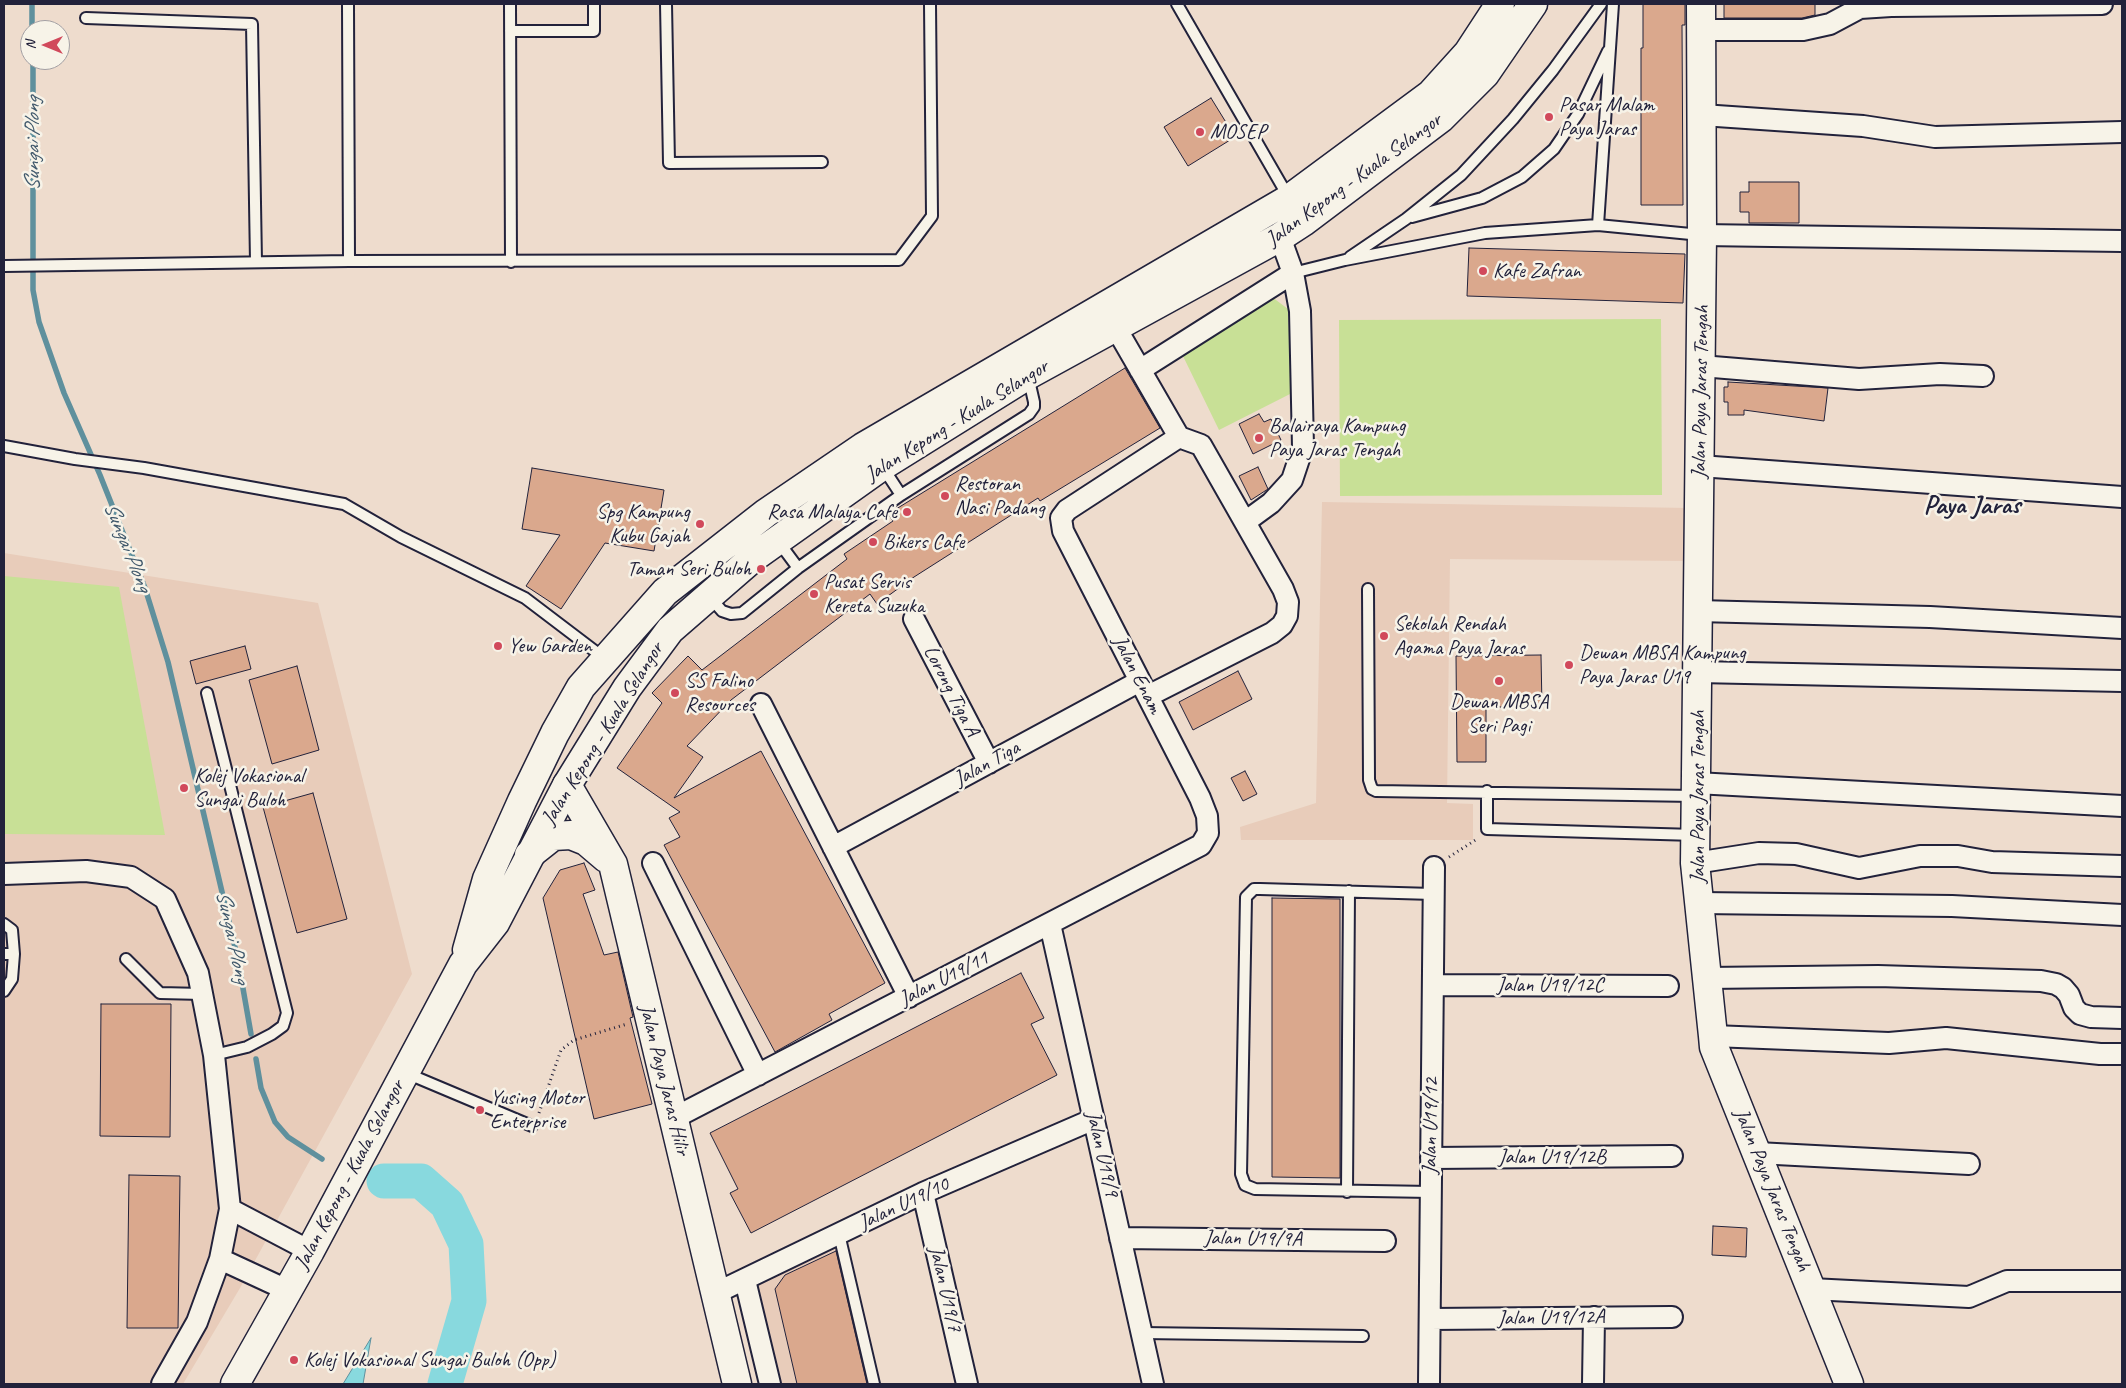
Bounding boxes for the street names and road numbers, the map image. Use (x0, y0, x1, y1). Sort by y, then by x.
street label: Jalan Kepong - Kuala Selangor (1261, 108, 1447, 252)
street label: Jalan Paya Jaras Tengah (1687, 305, 1715, 479)
street label: Jalan Kepong - Kuala Selangor (861, 354, 1053, 488)
street label: Jalan Enam (1107, 632, 1167, 718)
street label: Jalan Kepong - Kuala Selangor (536, 638, 670, 830)
street label: Lorong Tiga A (917, 641, 985, 741)
street label: Jalan Paya Jaras Tengah (1685, 710, 1711, 884)
street label: Jalan Tiga (950, 736, 1024, 792)
street label: Jalan U19/11 (895, 946, 993, 1012)
street label: Jalan U19/12C (1497, 972, 1603, 998)
street label: Jalan Paya Jaras Hilir (633, 1002, 695, 1158)
street label: Jalan Kepong - Kuala Selangor (289, 1076, 411, 1274)
street label: Jalan U19/12 (1418, 1077, 1444, 1175)
street label: Jalan Paya Jaras Tengah (1728, 1105, 1816, 1275)
street label: Jalan U19/9 (1080, 1109, 1124, 1199)
street label: Jalan U19/12B (1498, 1144, 1606, 1170)
street label: Jalan U19/10 (855, 1172, 953, 1236)
street label: Jalan U19/9A (1204, 1226, 1302, 1252)
street label: Jalan U19/7 (923, 1244, 967, 1334)
street label: Jalan U19/12A (1497, 1304, 1605, 1332)

